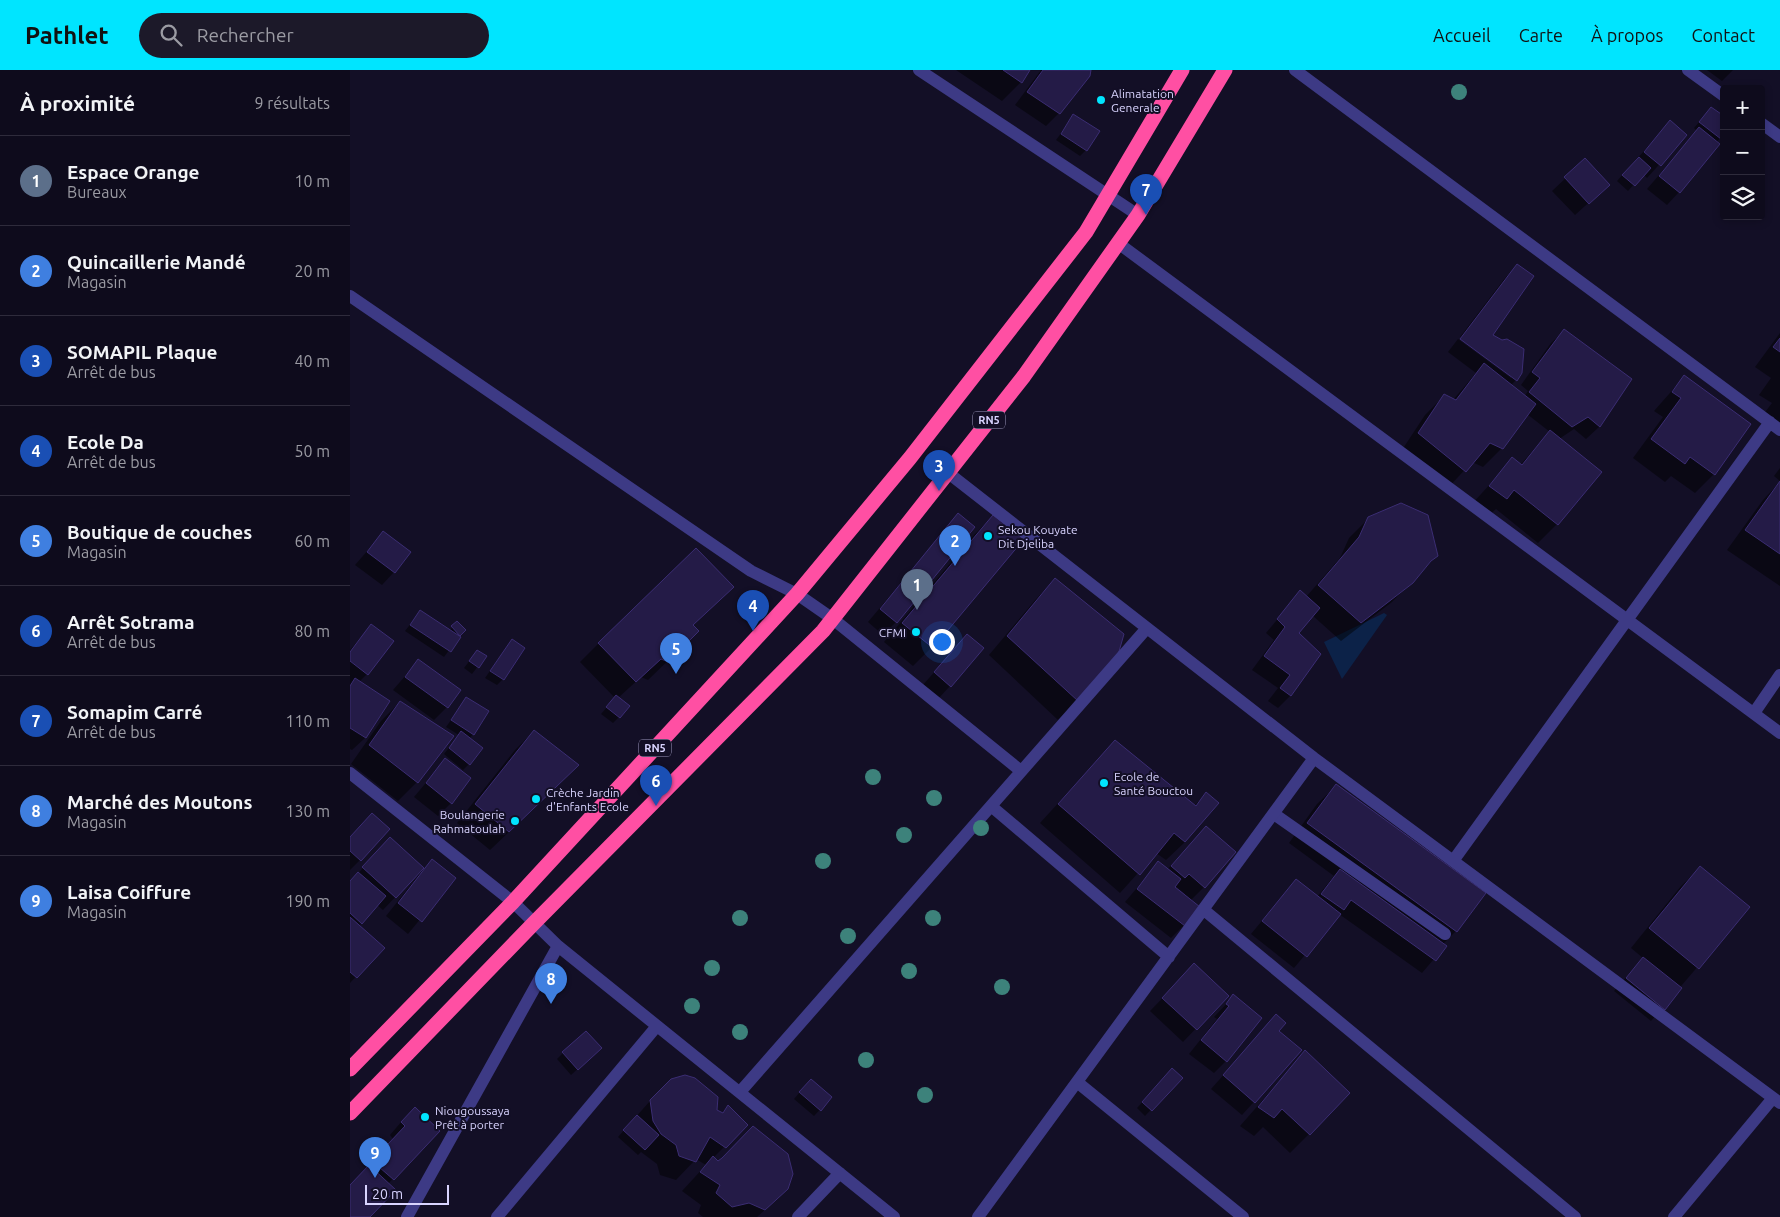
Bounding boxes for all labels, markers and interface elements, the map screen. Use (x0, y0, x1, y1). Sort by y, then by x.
search box (139, 13, 489, 58)
icon: search (157, 21, 185, 49)
text: Pathlet (25, 22, 109, 49)
text: Rechercher (197, 24, 294, 46)
text: Accueil (1433, 25, 1491, 45)
text: Carte (1519, 25, 1563, 45)
text: À propos (1591, 25, 1663, 45)
text: Contact (1691, 25, 1755, 45)
map controls (1720, 85, 1765, 220)
button: + (1720, 85, 1765, 130)
place label: Alimatation Generale (1111, 87, 1174, 114)
text: À proximité (20, 91, 135, 115)
text: 9 résultats (254, 94, 330, 112)
marker: Alimatation Generale (1095, 94, 1107, 106)
button: − (1720, 130, 1765, 175)
text: Espace Orange (67, 161, 200, 183)
text: 1 (31, 172, 41, 190)
text: 10 m (294, 172, 330, 190)
pin: 7 (1130, 174, 1162, 215)
button: layers (1720, 175, 1765, 220)
text: Bureaux (67, 183, 127, 201)
text: Quincaillerie Mandé (67, 251, 246, 273)
text: 2 (31, 262, 41, 280)
text: 20 m (294, 262, 330, 280)
text: Magasin (67, 273, 127, 291)
text: SOMAPIL Plaque (67, 341, 217, 363)
text: 3 (31, 352, 41, 370)
text: 40 m (294, 352, 330, 370)
text: Arrêt de bus (67, 363, 156, 381)
road number: RN5 (973, 412, 1005, 428)
text: Ecole Da (67, 431, 144, 453)
text: 4 (31, 442, 41, 460)
text: 50 m (294, 442, 330, 460)
pin: 3 (923, 450, 955, 491)
text: Arrêt de bus (67, 453, 156, 471)
text: Boutique de couches (67, 521, 252, 543)
place label: Sekou Kouyate Dit Djeliba (998, 523, 1078, 550)
pin: 2 (939, 525, 971, 566)
marker: Sekou Kouyate Dit Djeliba (982, 530, 994, 542)
text: 5 (31, 532, 41, 550)
text: 60 m (294, 532, 330, 550)
text: Magasin (67, 543, 127, 561)
pin: 1 (901, 569, 933, 610)
pin: 4 (737, 590, 769, 631)
text: Arrêt Sotrama (67, 611, 195, 633)
text: 6 (31, 622, 41, 640)
text: 80 m (294, 622, 330, 640)
place label: CFMI (879, 626, 906, 639)
marker: CFMI (910, 626, 922, 638)
your location (929, 629, 955, 655)
text: Arrêt de bus (67, 633, 156, 651)
pin: 5 (660, 633, 692, 674)
text: Somapim Carré (67, 701, 203, 723)
text: 7 (31, 712, 41, 730)
text: 110 m (285, 712, 330, 730)
text: Arrêt de bus (67, 723, 156, 741)
road number: RN5 (639, 740, 671, 756)
pin: 6 (640, 765, 672, 806)
place label: Ecole de Santé Bouctou (1114, 770, 1193, 797)
marker: Ecole de Santé Bouctou (1098, 777, 1110, 789)
place label: Crèche Jardin d'Enfants Ecole (546, 786, 629, 813)
text: Marché des Moutons (67, 791, 252, 813)
marker: Crèche Jardin d'Enfants Ecole (530, 793, 542, 805)
text: 8 (31, 802, 41, 820)
text: 130 m (285, 802, 330, 820)
place label: Boulangerie Rahmatoulah (433, 808, 505, 835)
text: Magasin (67, 813, 127, 831)
marker: Boulangerie Rahmatoulah (509, 815, 521, 827)
text: Laisa Coiffure (67, 881, 191, 903)
text: 9 (31, 892, 41, 910)
text: 190 m (285, 892, 330, 910)
text: Magasin (67, 903, 127, 921)
pin: 8 (535, 963, 567, 1004)
place label: Niougoussaya Prêt à porter (435, 1104, 510, 1131)
marker: Niougoussaya Prêt à porter (419, 1111, 431, 1123)
pin: 9 (359, 1137, 391, 1178)
scale bar (365, 1182, 449, 1205)
text: 20 m (372, 1186, 403, 1202)

